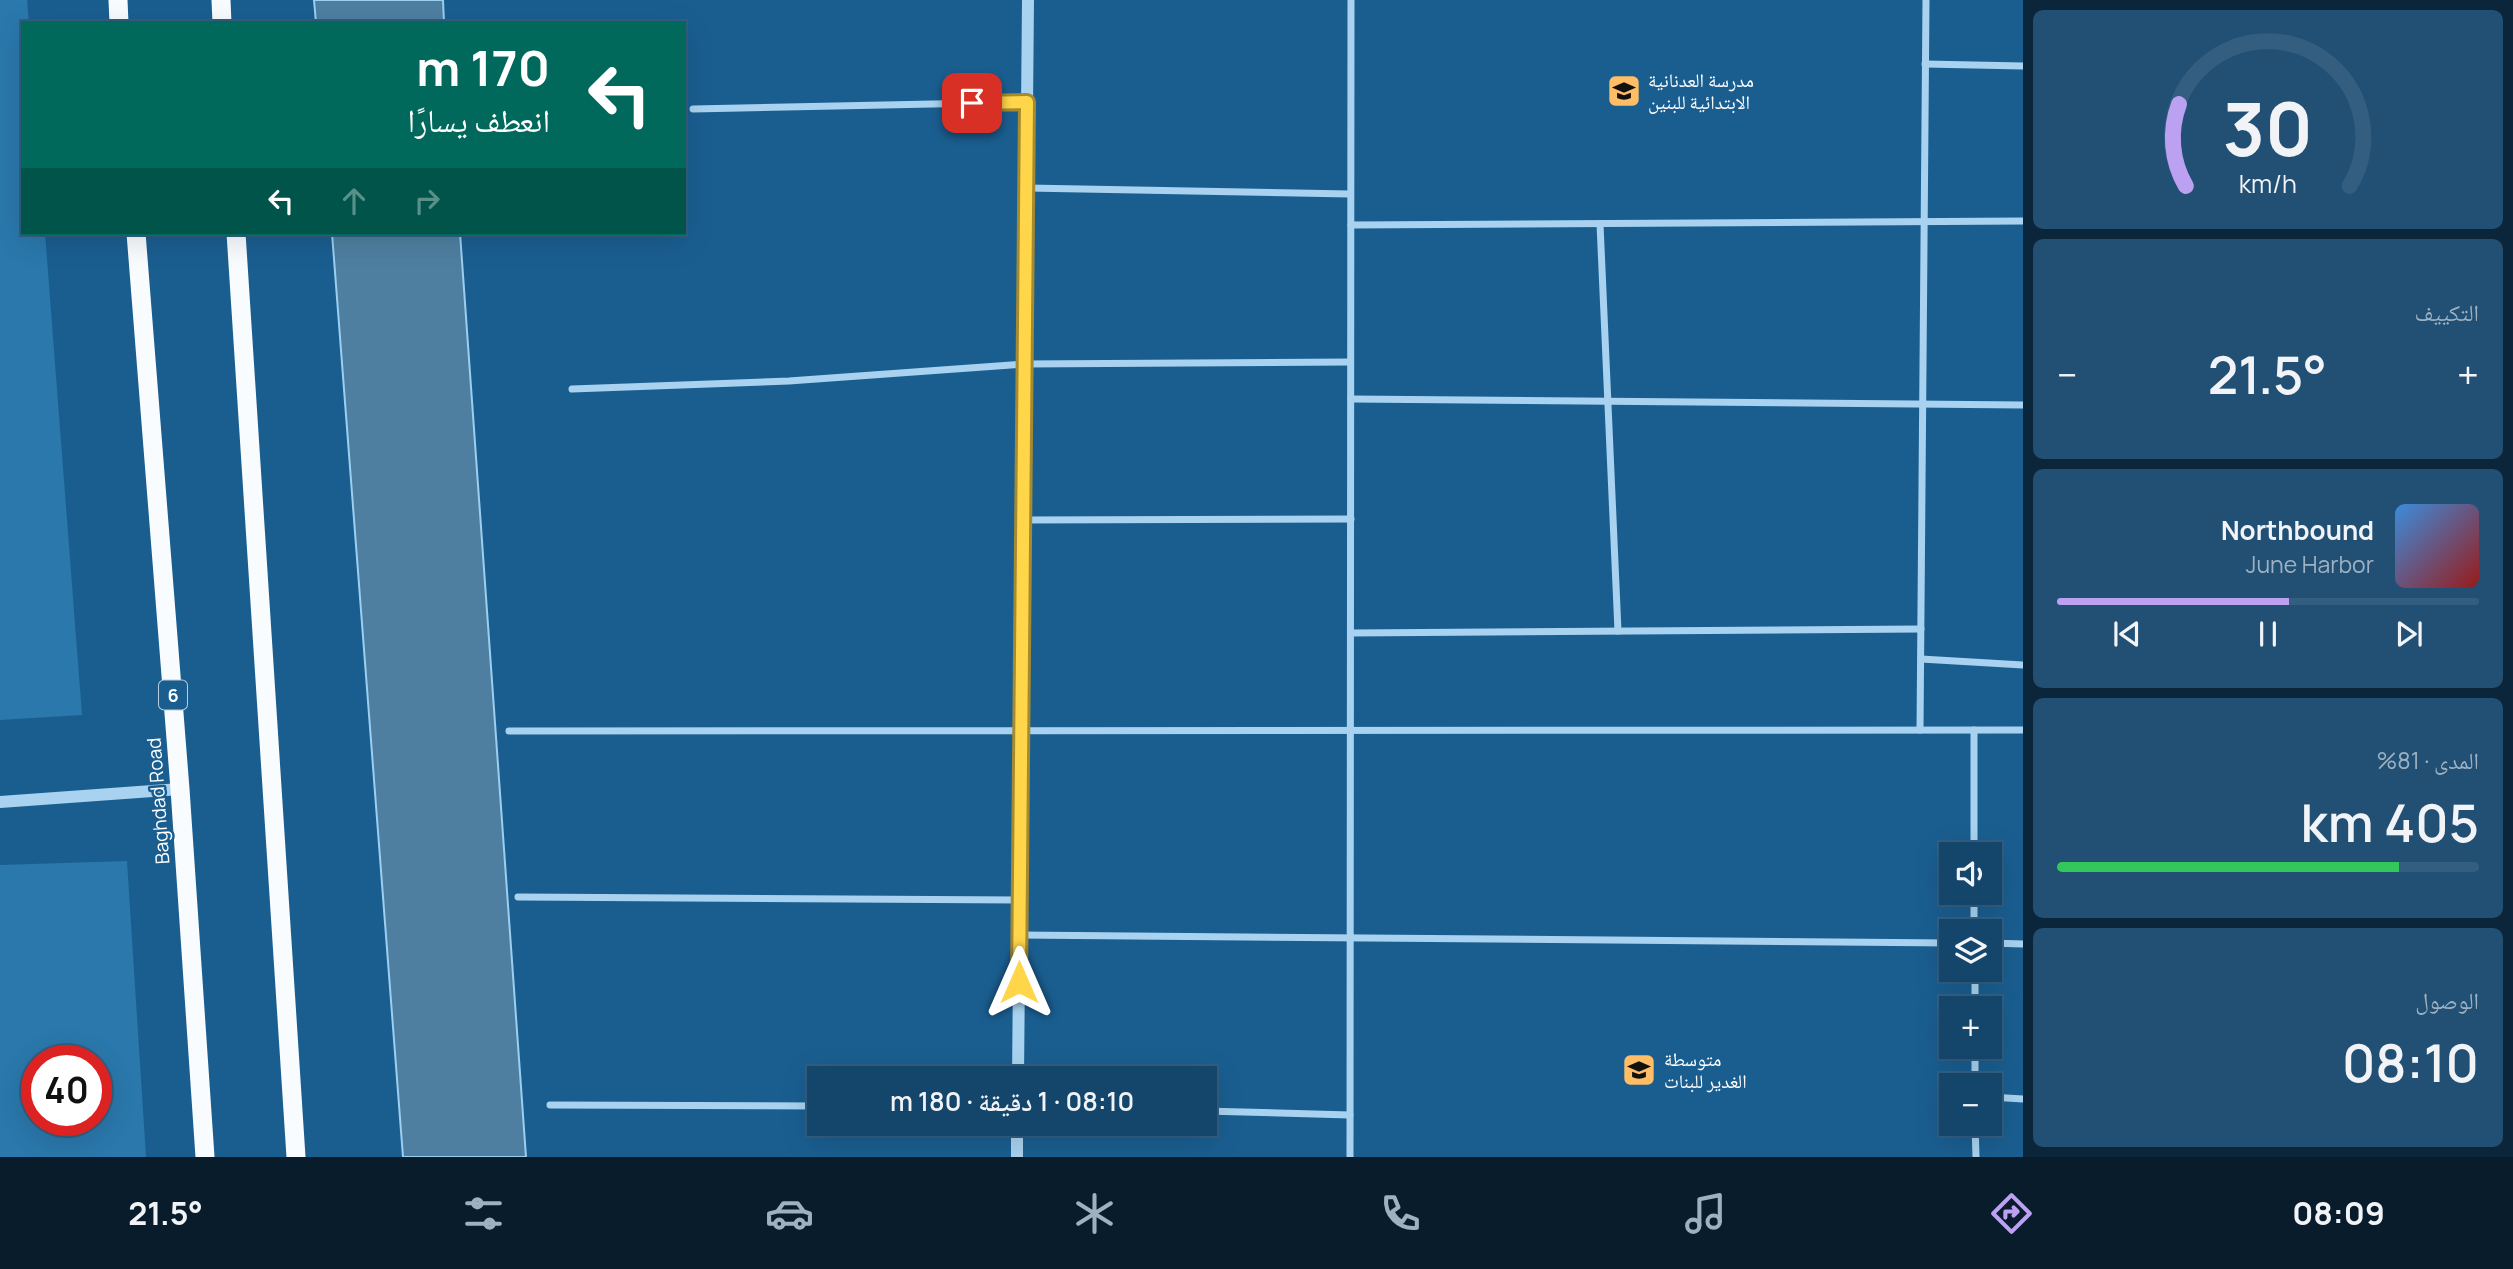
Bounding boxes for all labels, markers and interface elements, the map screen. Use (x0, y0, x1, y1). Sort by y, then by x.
text: 170 m (416, 34, 550, 101)
icon: left (574, 49, 665, 140)
place label: مدرسة العدنانية الابتدائية للبنين (1648, 67, 1754, 115)
school or university icon: مدرسة العدنانية الابتدائية للبنين (1605, 72, 1643, 110)
pin (942, 73, 1002, 133)
text: 30 (2223, 78, 2313, 178)
icon: arrive (953, 84, 991, 122)
text: انعطف يسارًا (407, 98, 550, 142)
text: km/h (2239, 166, 2297, 201)
icon: left (262, 182, 300, 220)
icon: ahead (335, 182, 373, 220)
icon: right (408, 182, 446, 220)
text: التكييف (2414, 296, 2479, 328)
text: 21.5° (2208, 339, 2327, 410)
text: − (2057, 348, 2078, 400)
text: + (2457, 348, 2479, 400)
text: Northbound (2221, 512, 2374, 548)
text: June Harbor (2246, 548, 2374, 580)
icon: previous (2108, 615, 2146, 653)
icon: pause (2249, 615, 2287, 653)
icon: next (2390, 615, 2428, 653)
road number: 6 (159, 680, 187, 710)
street label: Baghdad Road (141, 737, 175, 865)
text: المدى · 81% (2377, 744, 2479, 776)
text: 405 km (2300, 787, 2479, 858)
map controls (1939, 842, 2002, 1136)
button: sound (1939, 842, 2002, 905)
button: layers (1939, 919, 2002, 982)
position arrow (982, 945, 1056, 1019)
text: الوصول (2415, 984, 2479, 1016)
button: + (1939, 996, 2002, 1059)
text: 08:10 (2342, 1027, 2479, 1098)
speed limit sign: 40 (21, 1045, 112, 1136)
place label: متوسطة الغدير للبنات (1664, 1046, 1747, 1094)
school or university icon: متوسطة الغدير للبنات (1620, 1051, 1658, 1089)
button: − (1939, 1073, 2002, 1136)
text: 08:10 · 1 دقيقة · 180 m (890, 1083, 1134, 1119)
icon: filters (459, 1189, 508, 1238)
icon: car (765, 1189, 814, 1238)
icon: climate (1070, 1189, 1119, 1238)
icon: phone (1376, 1189, 1425, 1238)
icon: music (1681, 1189, 1730, 1238)
icon: directions (1987, 1189, 2036, 1238)
text: 21.5° (128, 1191, 203, 1235)
text: 08:09 (2292, 1191, 2385, 1235)

